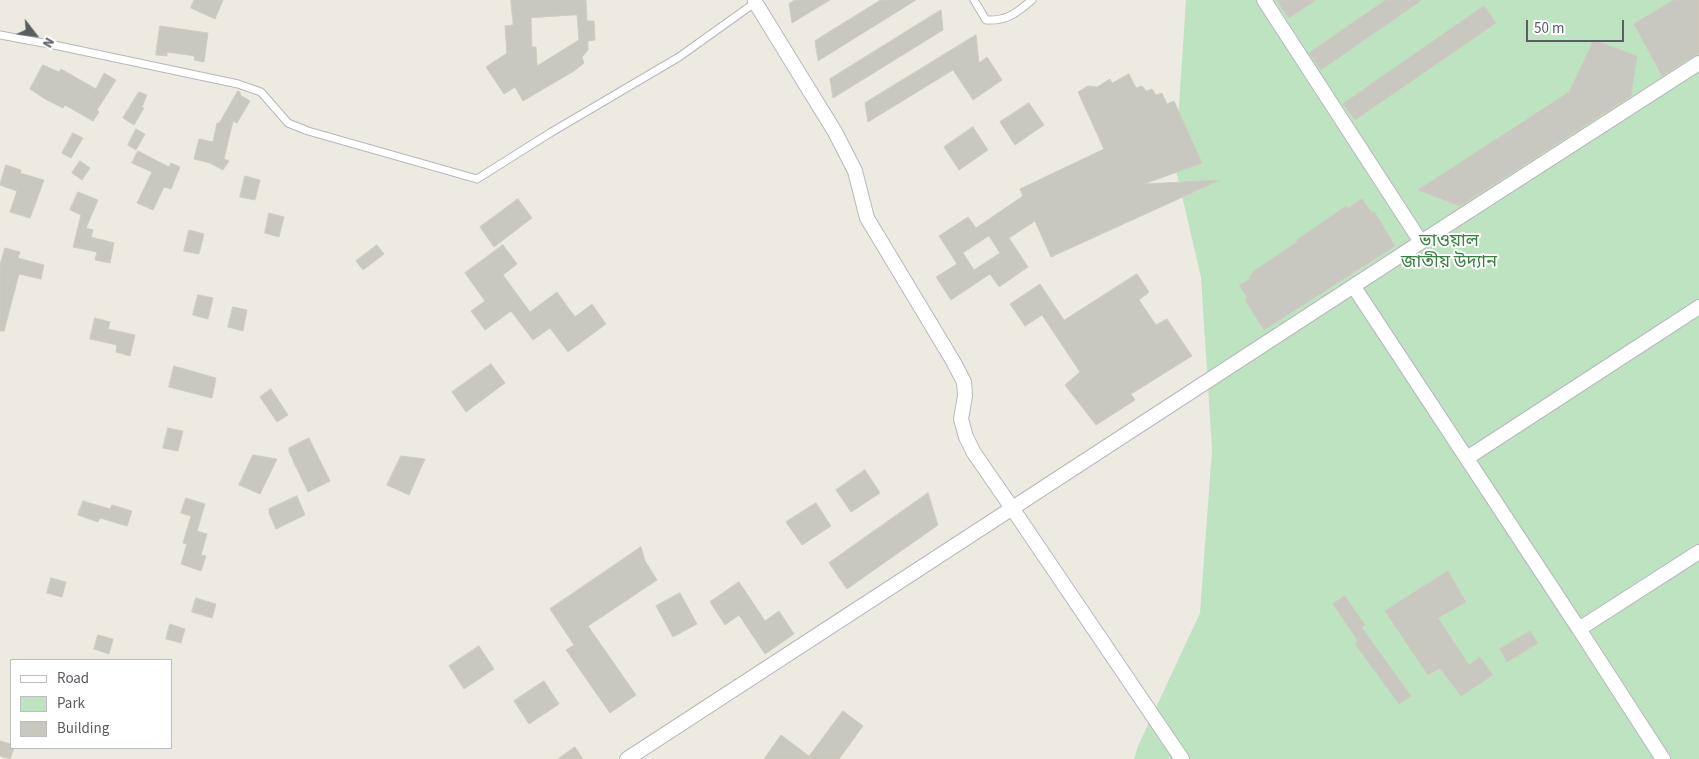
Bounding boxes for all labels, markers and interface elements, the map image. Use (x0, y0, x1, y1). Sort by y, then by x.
north arrow (10, 10, 60, 60)
scale bar (1529, 10, 1626, 42)
text: 50 m (1534, 18, 1564, 39)
text: N (37, 33, 59, 52)
park label: ভাওয়াল জাতীয় উদ্যান (1401, 231, 1497, 274)
legend (10, 659, 172, 749)
text: Road (57, 668, 89, 689)
text: Park (57, 693, 85, 714)
text: Building (57, 718, 109, 739)

